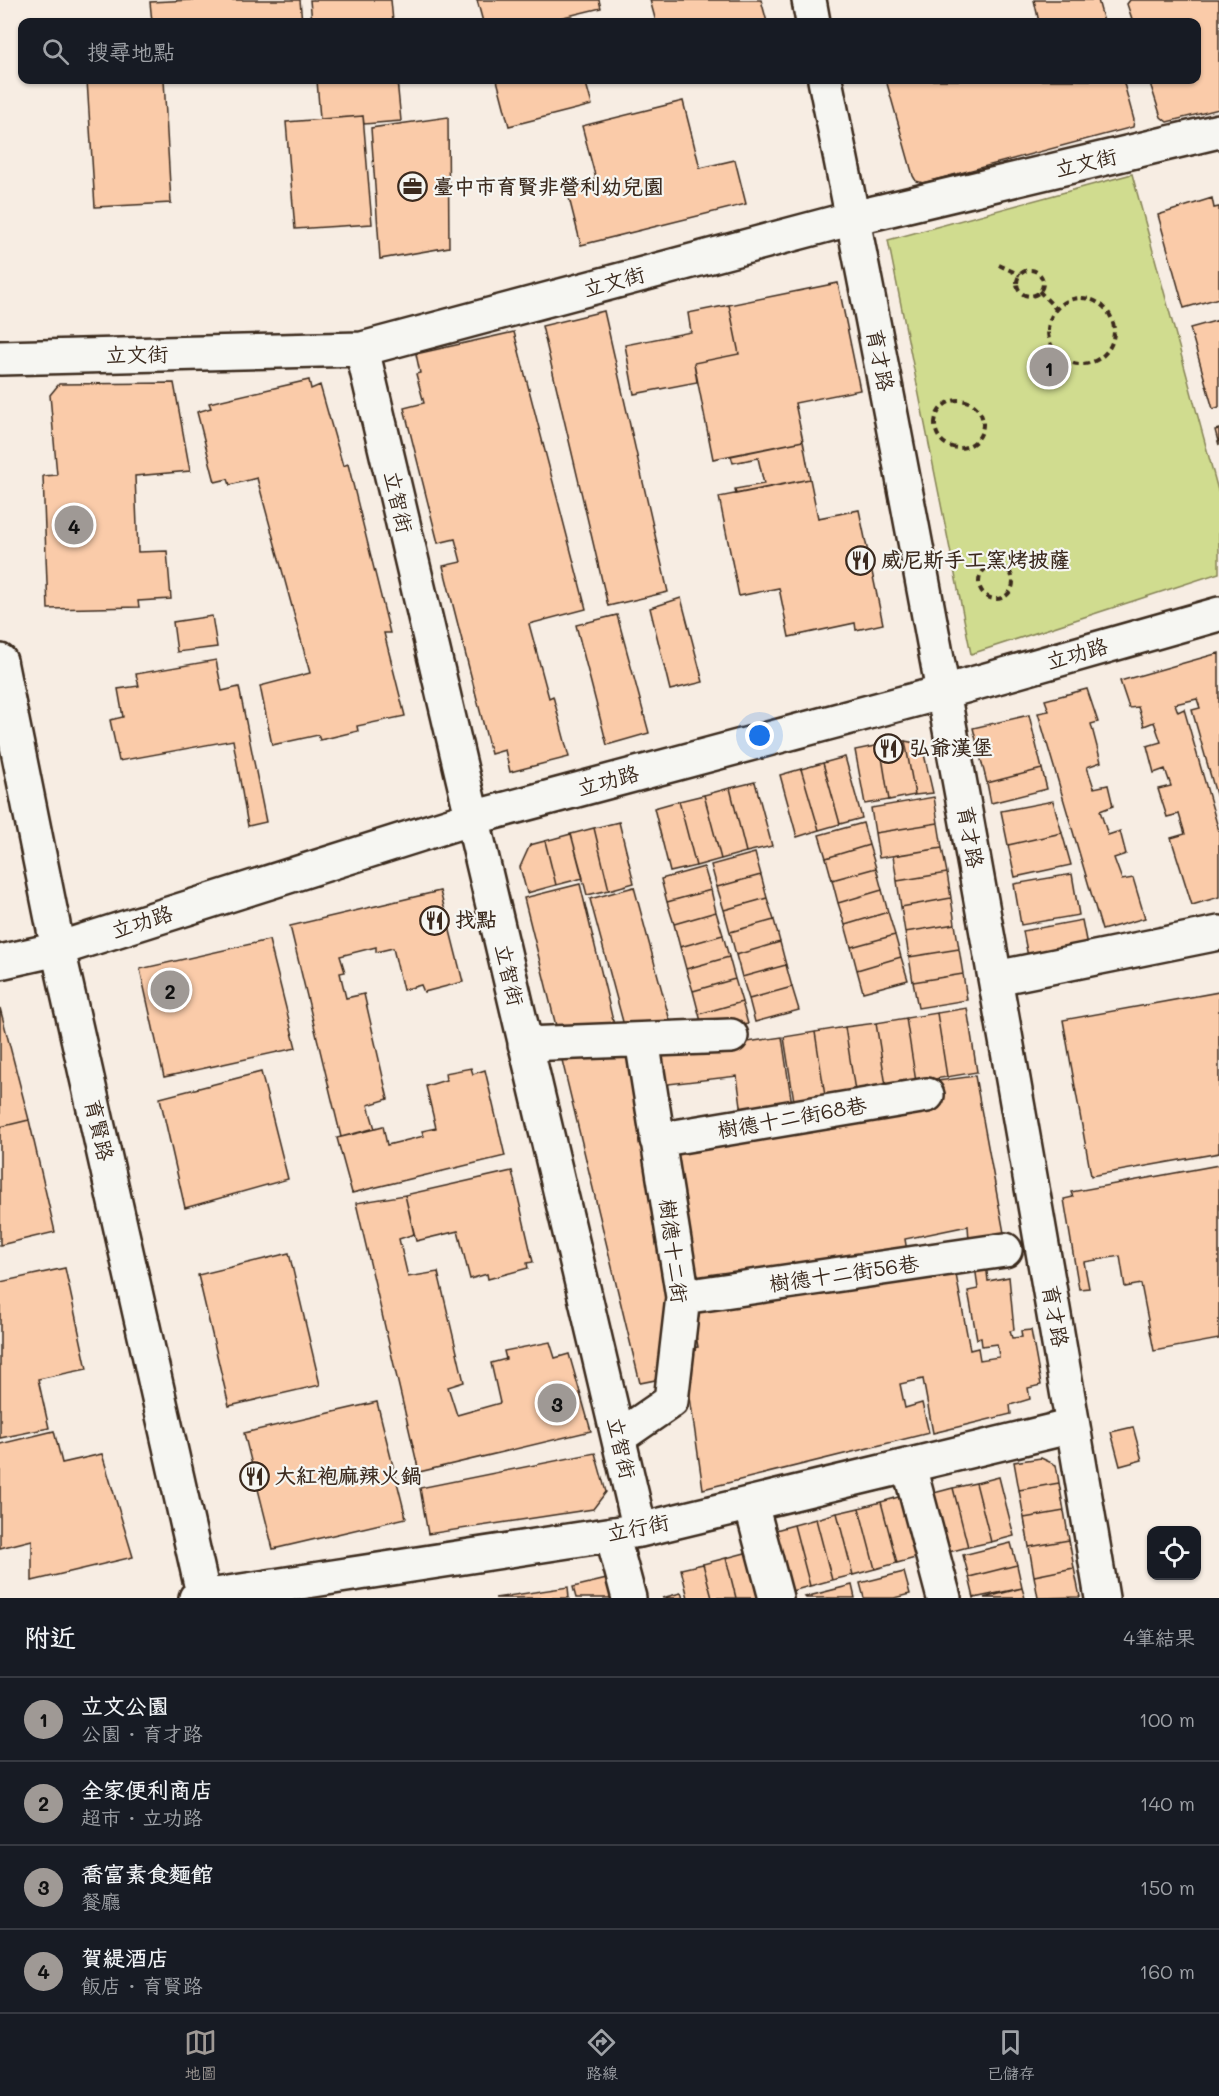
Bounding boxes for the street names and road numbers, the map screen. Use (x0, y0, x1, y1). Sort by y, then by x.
street label: 立文街 (1052, 141, 1119, 182)
street label: 立文街 (580, 259, 648, 302)
street label: 育才路 (862, 326, 901, 393)
street label: 立文街 (105, 339, 169, 368)
street label: 立智街 (379, 468, 420, 535)
street label: 立功路 (1043, 631, 1111, 674)
street label: 立功路 (574, 758, 642, 801)
street label: 育才路 (953, 803, 990, 870)
street label: 立功路 (107, 898, 176, 943)
street label: 立智街 (490, 941, 531, 1008)
street label: 樹德十二街68巷 (715, 1090, 869, 1143)
street label: 育賢路 (80, 1096, 121, 1163)
street label: 樹德十二街 (655, 1197, 694, 1305)
street label: 樹德十二街56巷 (767, 1249, 920, 1296)
street label: 育才路 (1038, 1282, 1075, 1349)
street label: 立智街 (602, 1414, 643, 1481)
street label: 立行街 (604, 1507, 671, 1546)

